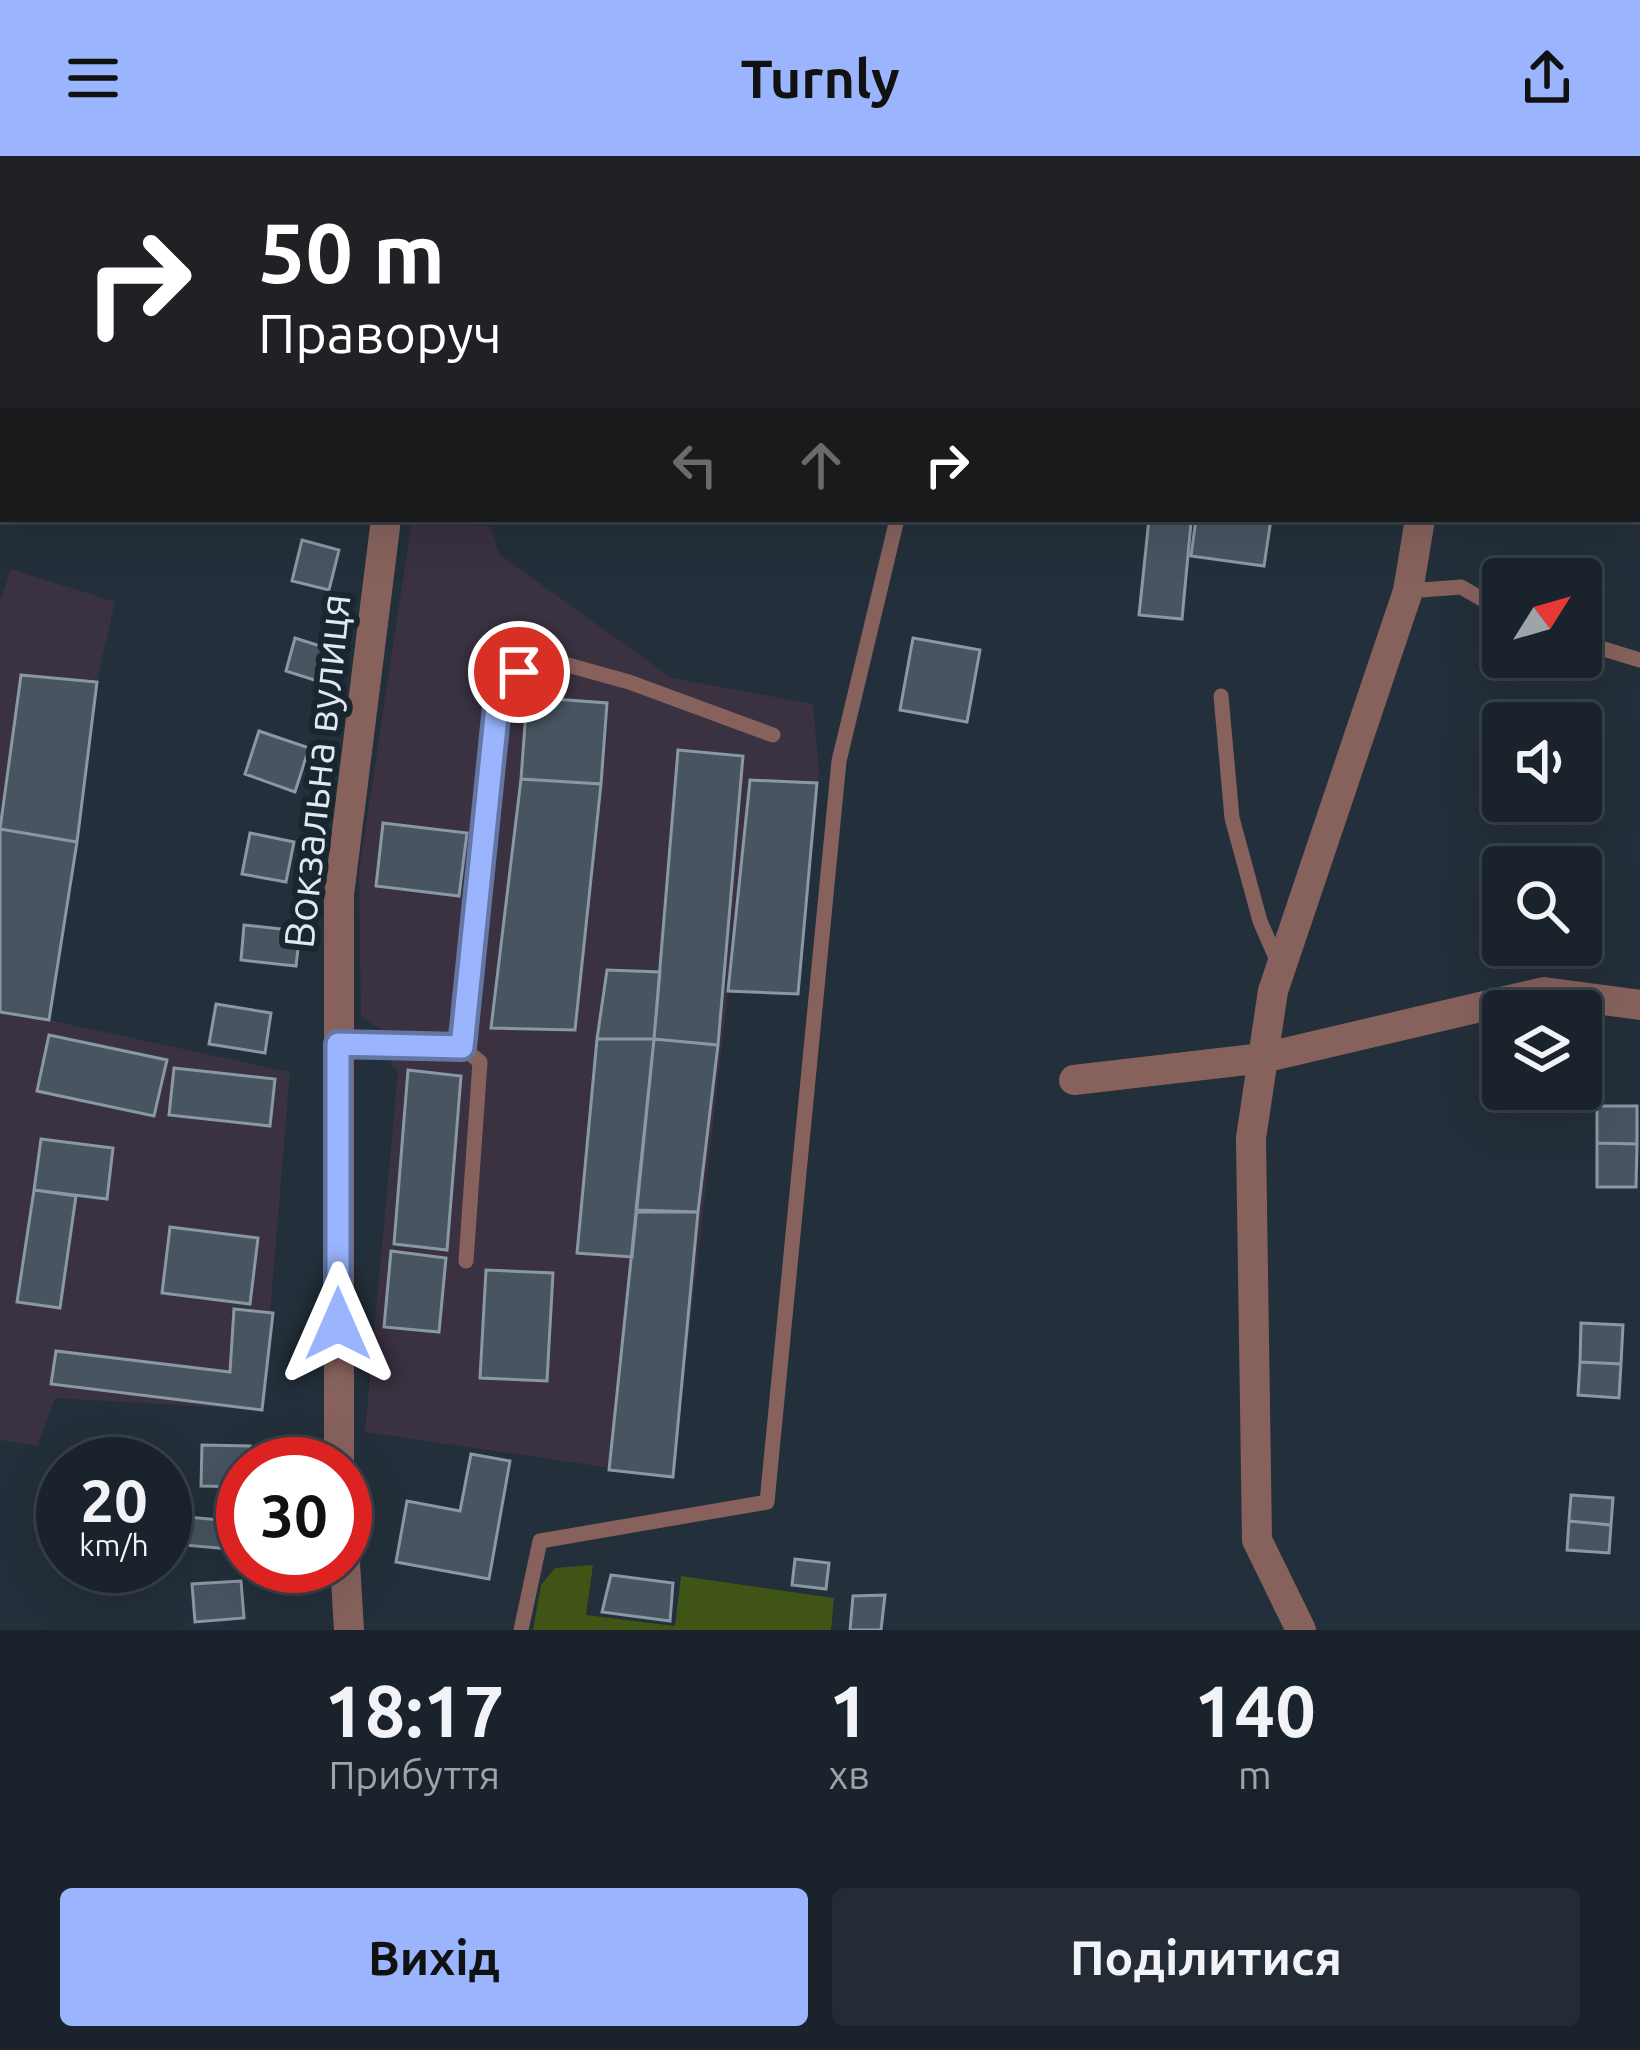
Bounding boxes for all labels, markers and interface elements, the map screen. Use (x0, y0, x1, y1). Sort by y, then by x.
icon: menu (60, 45, 126, 111)
icon: share (1514, 45, 1580, 111)
text: Turnly (740, 48, 900, 108)
icon: right (60, 204, 216, 360)
text: 50 m (258, 205, 445, 299)
text: Праворуч (258, 303, 502, 363)
icon: left (662, 432, 728, 498)
icon: ahead (788, 432, 854, 498)
icon: right (914, 432, 980, 498)
north arrow (1482, 558, 1602, 678)
map controls (1482, 558, 1602, 1110)
street label: Вокзальна вулиця (275, 592, 358, 950)
pin (468, 621, 570, 723)
icon: arrive (486, 639, 552, 705)
button: sound (1482, 702, 1602, 822)
button: search (1482, 846, 1602, 966)
button: layers (1482, 990, 1602, 1110)
position arrow (275, 1261, 401, 1387)
speed limit sign: 30 (216, 1437, 372, 1593)
text: 20 (80, 1466, 148, 1533)
text: km/h (79, 1528, 149, 1562)
text: 18:17 (324, 1670, 504, 1751)
text: 1 (829, 1670, 869, 1751)
text: 140 (1194, 1670, 1316, 1751)
text: Прибуття (328, 1753, 500, 1796)
text: хв (829, 1753, 870, 1796)
text: m (1238, 1753, 1272, 1796)
button: Вихід (60, 1888, 808, 2026)
button: Поділитися (832, 1888, 1580, 2026)

